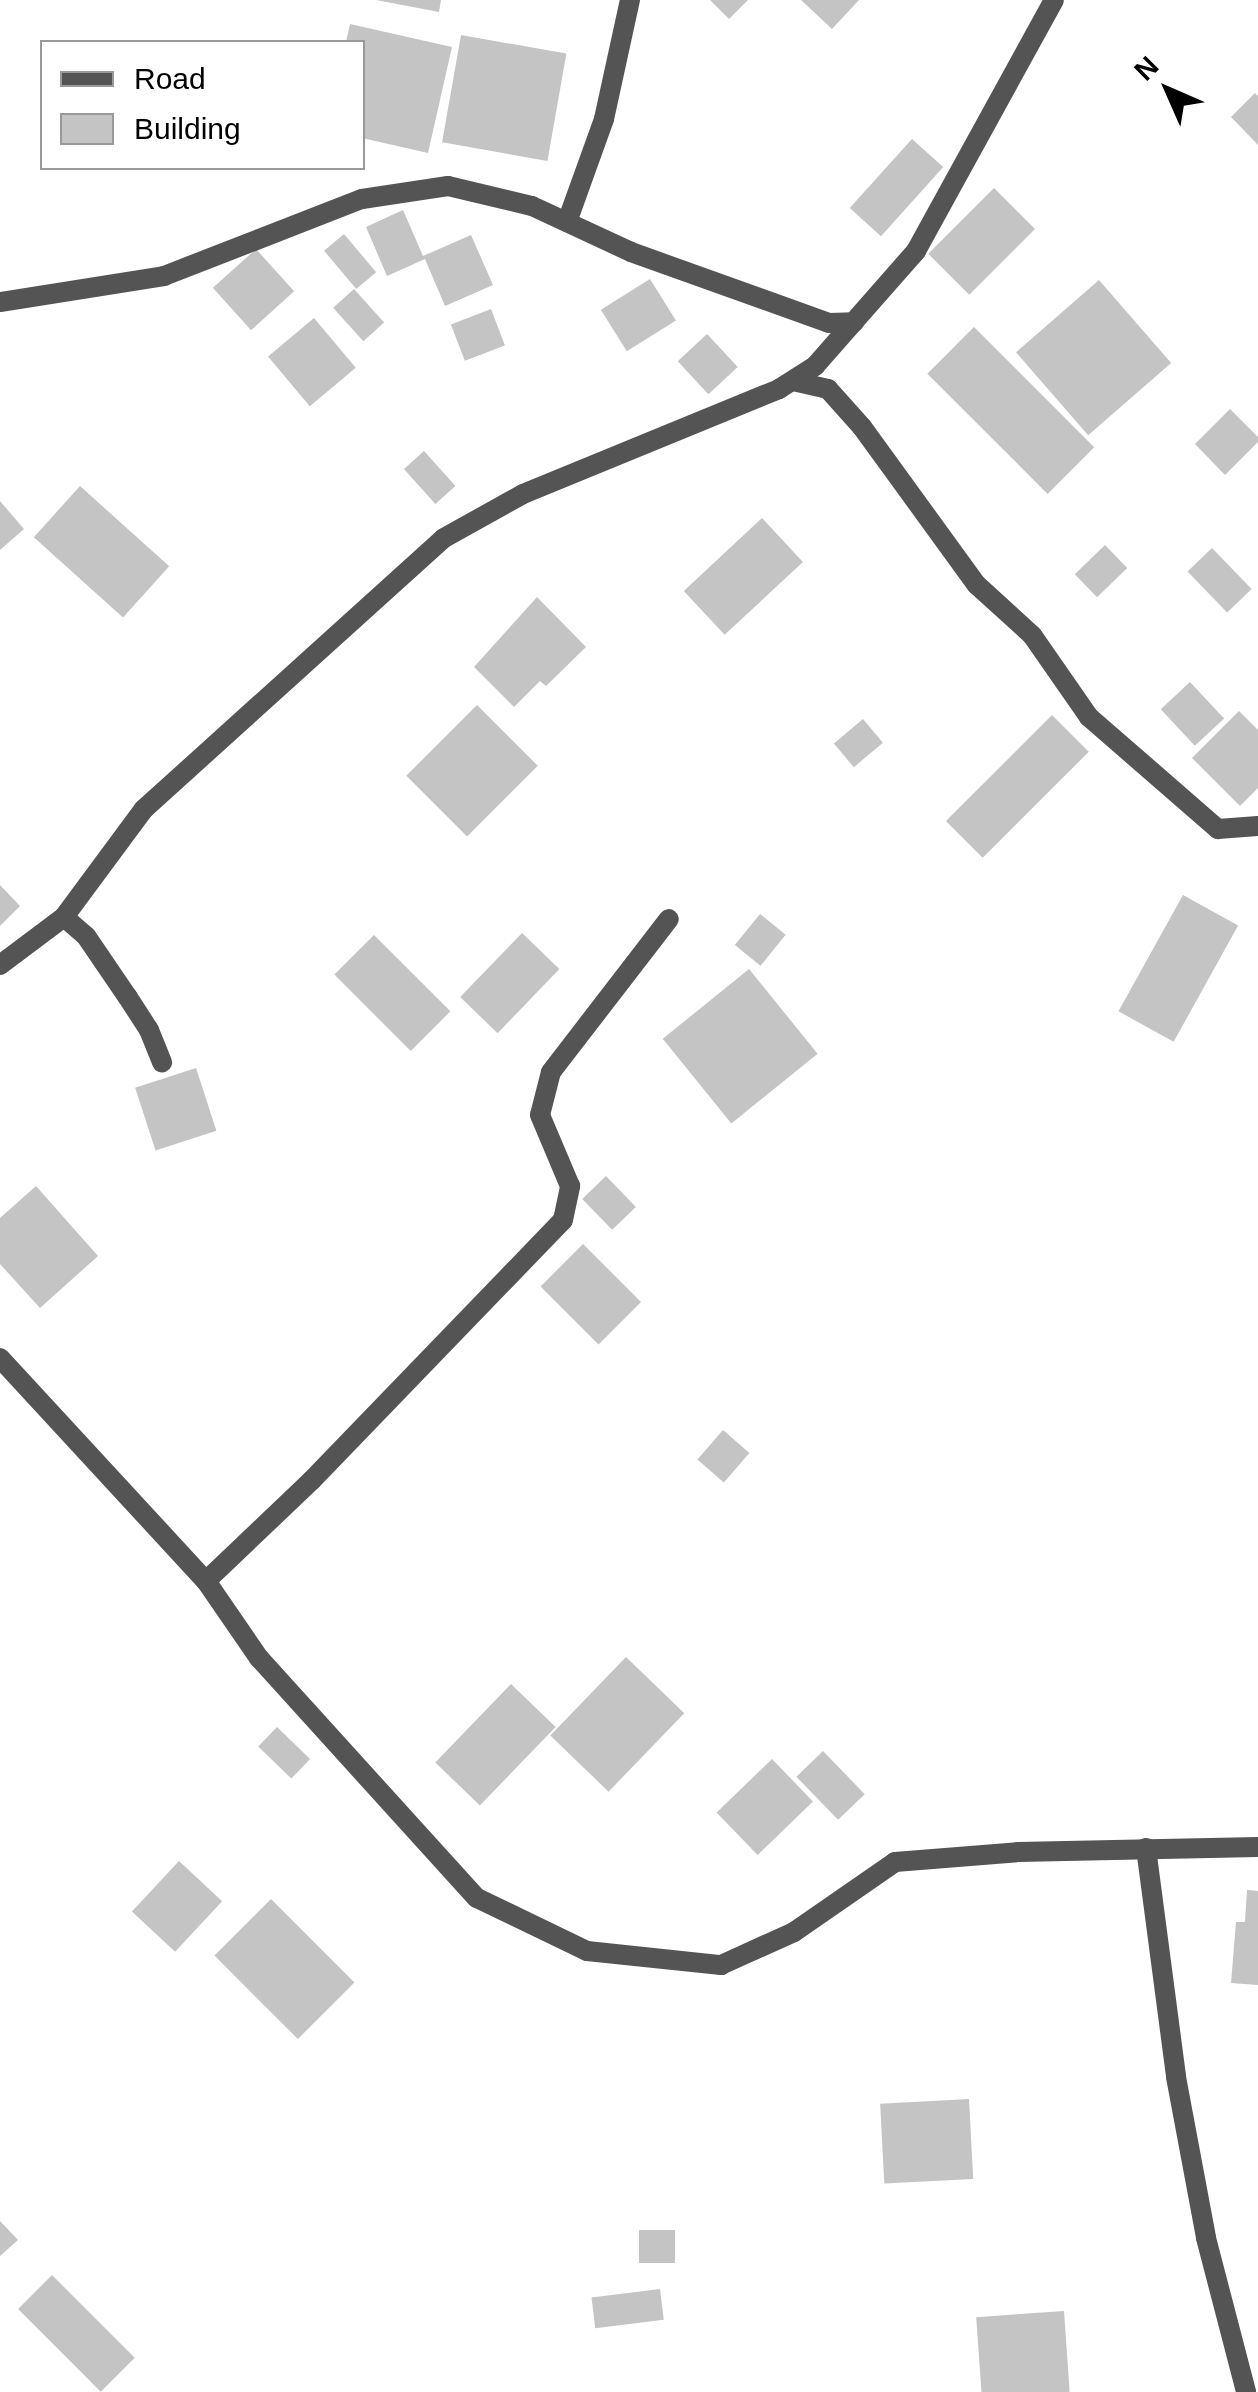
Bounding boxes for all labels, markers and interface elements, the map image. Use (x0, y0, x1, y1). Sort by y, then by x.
legend (40, 40, 365, 170)
north arrow (1118, 40, 1218, 140)
text: N (1128, 50, 1165, 87)
text: Road (134, 62, 206, 95)
text: Building (134, 112, 241, 145)

